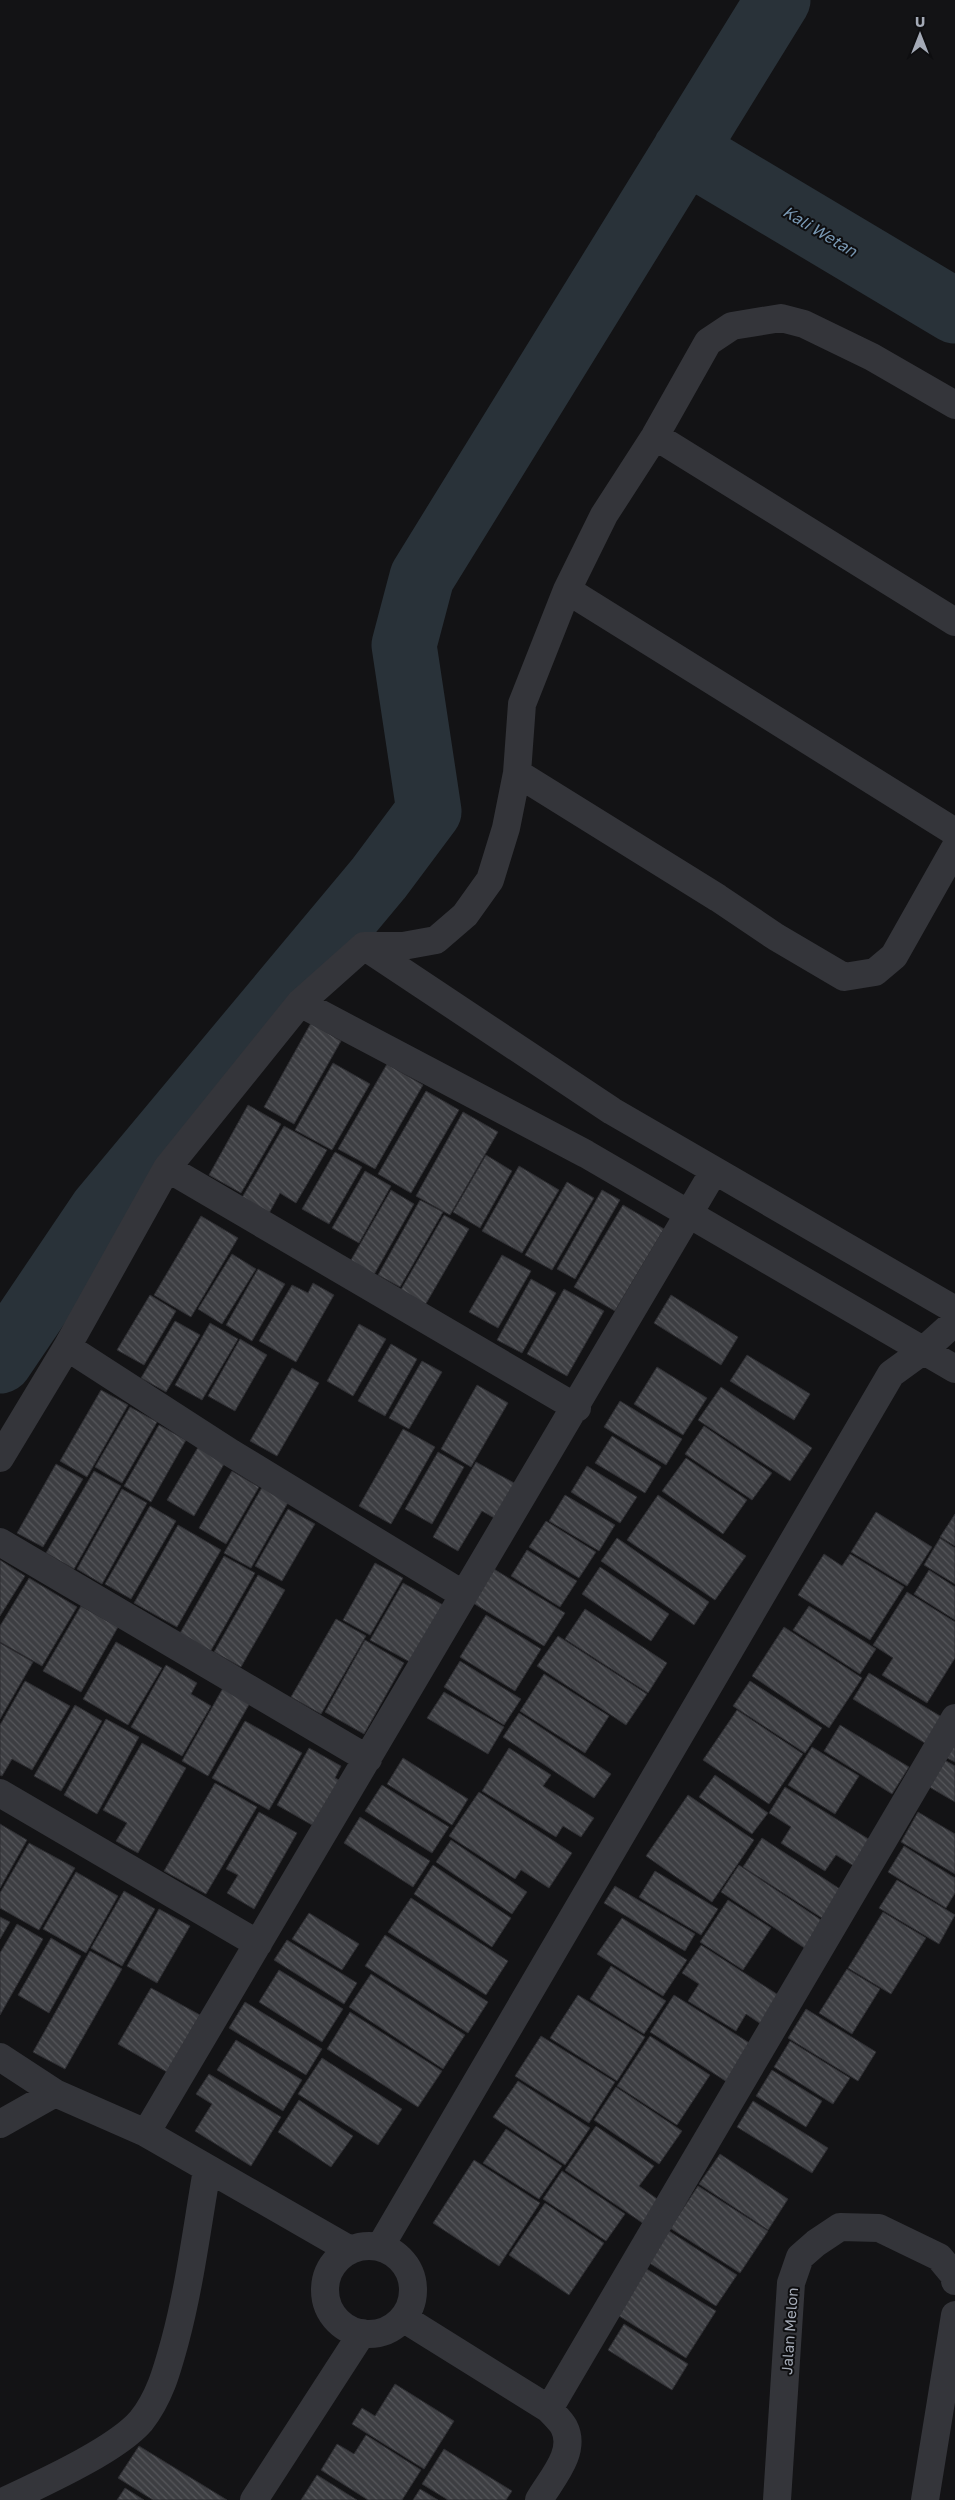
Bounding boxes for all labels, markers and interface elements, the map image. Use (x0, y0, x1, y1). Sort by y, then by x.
north arrow (895, 10, 945, 60)
text: U (915, 13, 925, 30)
water label: Kali Wetan (779, 201, 862, 261)
street label: Jalan Melon (777, 2287, 801, 2375)

